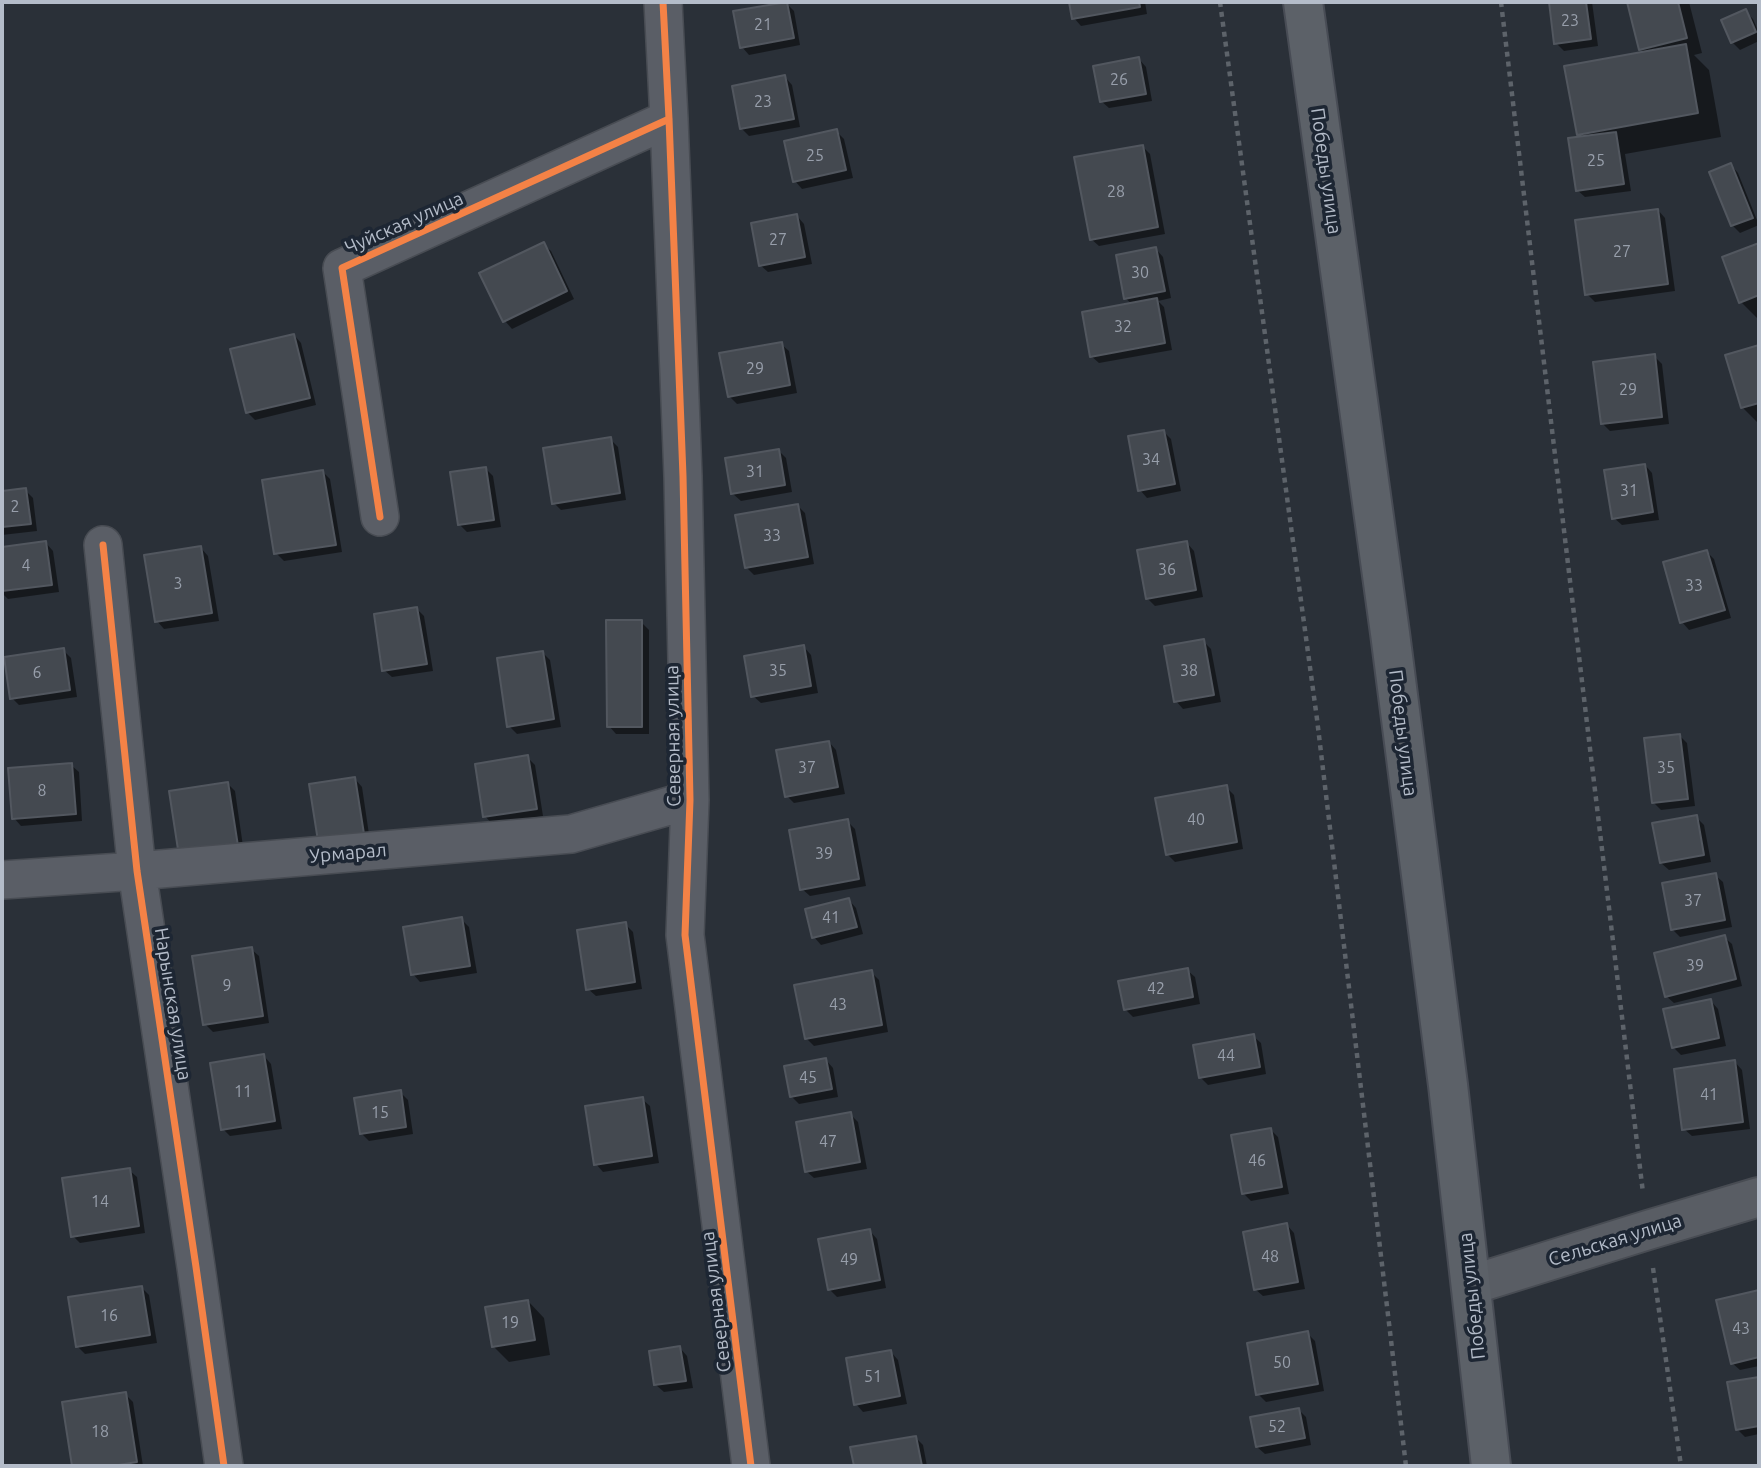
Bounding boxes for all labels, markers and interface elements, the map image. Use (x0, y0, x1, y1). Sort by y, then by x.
house number: 23 (1561, 11, 1579, 31)
house number: 21 (754, 15, 772, 35)
house number: 26 (1110, 70, 1128, 90)
house number: 23 (754, 92, 772, 112)
street label: Победы улица (1306, 106, 1346, 236)
house number: 25 (806, 146, 824, 166)
house number: 25 (1587, 151, 1605, 171)
house number: 28 (1107, 182, 1125, 202)
street label: Чуйская улица (341, 187, 467, 259)
house number: 27 (769, 230, 787, 250)
house number: 27 (1613, 242, 1631, 262)
house number: 30 (1131, 263, 1149, 283)
house number: 32 (1114, 317, 1132, 337)
house number: 29 (746, 359, 764, 379)
house number: 29 (1619, 380, 1637, 400)
house number: 34 (1142, 450, 1160, 470)
house number: 31 (746, 462, 764, 482)
house number: 31 (1620, 481, 1638, 501)
house number: 2 (10, 497, 20, 517)
house number: 33 (763, 526, 781, 546)
house number: 4 (21, 556, 31, 576)
house number: 36 (1158, 560, 1176, 580)
house number: 3 (173, 574, 183, 594)
house number: 33 (1685, 576, 1703, 596)
house number: 35 (769, 661, 787, 681)
house number: 38 (1180, 661, 1198, 681)
house number: 6 (32, 663, 42, 683)
street label: Северная улица (660, 665, 686, 807)
street label: Победы улица (1384, 668, 1422, 798)
house number: 37 (798, 758, 816, 778)
house number: 35 (1657, 758, 1675, 778)
house number: 8 (37, 781, 47, 801)
house number: 40 (1187, 810, 1205, 830)
street label: Урмарал (309, 838, 387, 868)
house number: 39 (815, 844, 833, 864)
house number: 37 (1684, 891, 1702, 911)
house number: 41 (822, 908, 840, 928)
street label: Нарынская улица (150, 926, 196, 1082)
house number: 39 (1686, 956, 1704, 976)
house number: 9 (222, 976, 232, 996)
house number: 42 (1147, 979, 1165, 999)
house number: 43 (829, 995, 847, 1015)
house number: 44 (1217, 1046, 1235, 1066)
house number: 45 (799, 1068, 817, 1088)
house number: 11 (234, 1082, 252, 1102)
house number: 41 (1700, 1085, 1718, 1105)
house number: 15 (371, 1103, 389, 1123)
house number: 47 (819, 1132, 837, 1152)
house number: 46 (1248, 1151, 1266, 1171)
house number: 14 (91, 1192, 109, 1212)
street label: Сельская улица (1546, 1209, 1684, 1271)
street label: Северная улица (696, 1230, 736, 1374)
street label: Победы улица (1454, 1231, 1490, 1361)
house number: 48 (1261, 1247, 1279, 1267)
house number: 49 (840, 1250, 858, 1270)
house number: 16 (100, 1306, 118, 1326)
house number: 19 (501, 1313, 519, 1333)
house number: 43 (1732, 1319, 1750, 1339)
house number: 50 (1273, 1353, 1291, 1373)
house number: 51 (864, 1367, 882, 1387)
house number: 52 (1268, 1417, 1286, 1437)
house number: 18 (91, 1422, 109, 1442)

